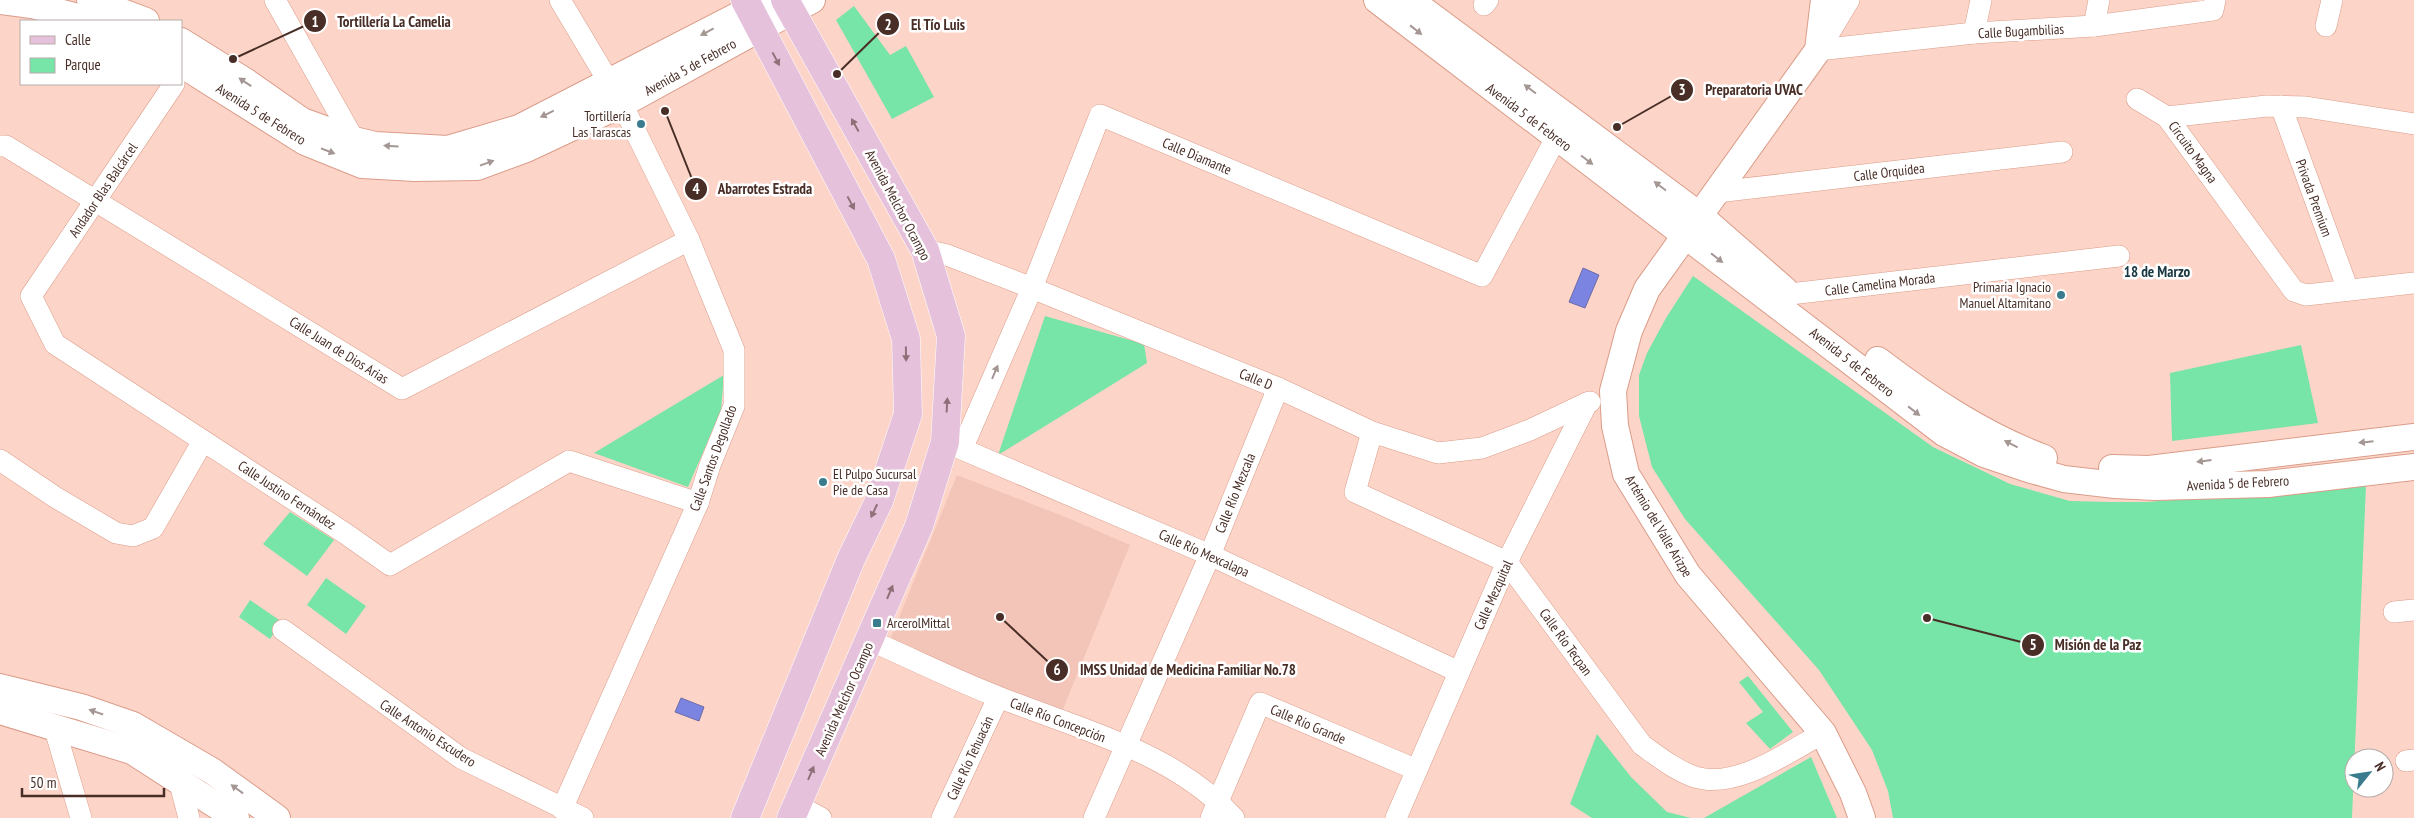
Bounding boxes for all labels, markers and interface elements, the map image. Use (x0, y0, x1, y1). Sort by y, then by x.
callout: Tortillería La Camelia (302, 6, 461, 36)
callout: El Tío Luis (876, 9, 975, 39)
text: 1 (311, 12, 319, 31)
text: Tortillería La Camelia (337, 12, 451, 31)
text: 2 (884, 15, 892, 34)
text: El Tío Luis (911, 15, 965, 34)
legend (20, 20, 182, 85)
street label: Calle Bugambilias (1977, 20, 2065, 42)
one-way arrow (1409, 24, 1422, 35)
one-way arrow (700, 28, 714, 36)
text: Calle (65, 30, 91, 49)
street label: Avenida 5 de Febrero (641, 34, 739, 100)
one-way arrow (772, 51, 780, 66)
text: Parque (65, 55, 101, 74)
callout: Preparatoria UVAC (1670, 75, 1812, 105)
one-way arrow (238, 77, 252, 86)
street label: Avenida 5 de Febrero (213, 79, 309, 149)
street label: Avenida 5 de Febrero (1483, 79, 1575, 155)
text: 3 (1678, 80, 1686, 99)
text: Preparatoria UVAC (1705, 80, 1803, 99)
one-way arrow (1523, 84, 1537, 94)
place label: Tortillería Las Tarascas (572, 107, 631, 141)
one-way arrow (540, 110, 554, 118)
street label: Circuito Magna (2164, 117, 2222, 187)
marker: Tortillería Las Tarascas (635, 118, 647, 130)
one-way arrow (851, 118, 859, 132)
street label: Calle Diamante (1160, 133, 1235, 179)
street label: Andador Blas Balcárcel (65, 139, 142, 241)
one-way arrow (383, 142, 399, 150)
street label: Avenida Melchor Ocampo (861, 147, 935, 263)
one-way arrow (321, 148, 335, 156)
one-way arrow (1580, 155, 1594, 165)
street label: Privada Premium (2292, 157, 2336, 239)
one-way arrow (480, 159, 495, 167)
street label: Calle Orquídea (1853, 159, 1925, 185)
callout: Abarrotes Estrada (683, 174, 823, 204)
text: 4 (692, 179, 700, 198)
text: Abarrotes Estrada (717, 179, 812, 198)
one-way arrow (1653, 181, 1667, 191)
one-way arrow (847, 196, 856, 209)
one-way arrow (1710, 252, 1723, 263)
district label: 18 de Marzo (2124, 262, 2191, 281)
street label: Calle Camelina Morada (1824, 268, 1936, 300)
place label: Primaria Ignacio Manuel Altamitano (1959, 278, 2051, 312)
marker: Primaria Ignacio Manuel Altamitano (2055, 289, 2067, 301)
street label: Calle Juan de Dios Arias (286, 312, 392, 388)
street label: Avenida 5 de Febrero (1806, 323, 1898, 401)
one-way arrow (903, 346, 911, 362)
street label: Calle D (1237, 364, 1275, 394)
one-way arrow (992, 365, 1000, 379)
one-way arrow (944, 397, 952, 413)
street label: Calle Santos Degollado (685, 402, 741, 514)
one-way arrow (1907, 405, 1920, 416)
one-way arrow (2357, 438, 2373, 446)
one-way arrow (2004, 440, 2018, 448)
street label: Calle Río Mezcala (1211, 450, 1259, 536)
street label: Calle Justino Fernández (235, 457, 339, 533)
one-way arrow (2196, 457, 2212, 465)
place label: El Pulpo Sucursal Pie de Casa (833, 465, 917, 499)
street label: Avenida 5 de Febrero (2186, 471, 2290, 495)
street label: Artémio del Valle Arizpe (1621, 472, 1697, 581)
marker: El Pulpo Sucursal Pie de Casa (817, 476, 829, 488)
one-way arrow (870, 504, 878, 518)
street label: Calle Río Mexcalapa (1156, 525, 1252, 581)
street label: Calle Mezquital (1470, 557, 1517, 633)
one-way arrow (887, 585, 895, 600)
street label: Calle Río Tecpan (1536, 605, 1596, 679)
place label: ArcerolMittal (887, 614, 950, 632)
marker: ArcerolMittal (871, 617, 883, 629)
callout: Misión de la Paz (2020, 630, 2151, 660)
text: 5 (2029, 635, 2037, 654)
text: Misión de la Paz (2055, 635, 2141, 654)
street label: Avenida Melchor Ocampo (811, 639, 877, 759)
callout: IMSS Unidad de Medicina Familiar No.78 (1045, 655, 1306, 685)
text: 6 (1053, 660, 1061, 679)
text: IMSS Unidad de Medicina Familiar No.78 (1080, 660, 1296, 679)
street label: Calle Río Concepción (1008, 694, 1108, 746)
street label: Calle Antonio Escudero (377, 695, 479, 771)
street label: Calle Río Grande (1268, 700, 1349, 748)
one-way arrow (88, 708, 103, 715)
street label: Calle Río Tehuacán (943, 713, 997, 803)
north arrow (2344, 748, 2394, 798)
text: N (2371, 759, 2390, 774)
scale bar (22, 766, 165, 798)
one-way arrow (808, 766, 816, 781)
text: 50 m (30, 773, 56, 792)
one-way arrow (230, 784, 244, 794)

